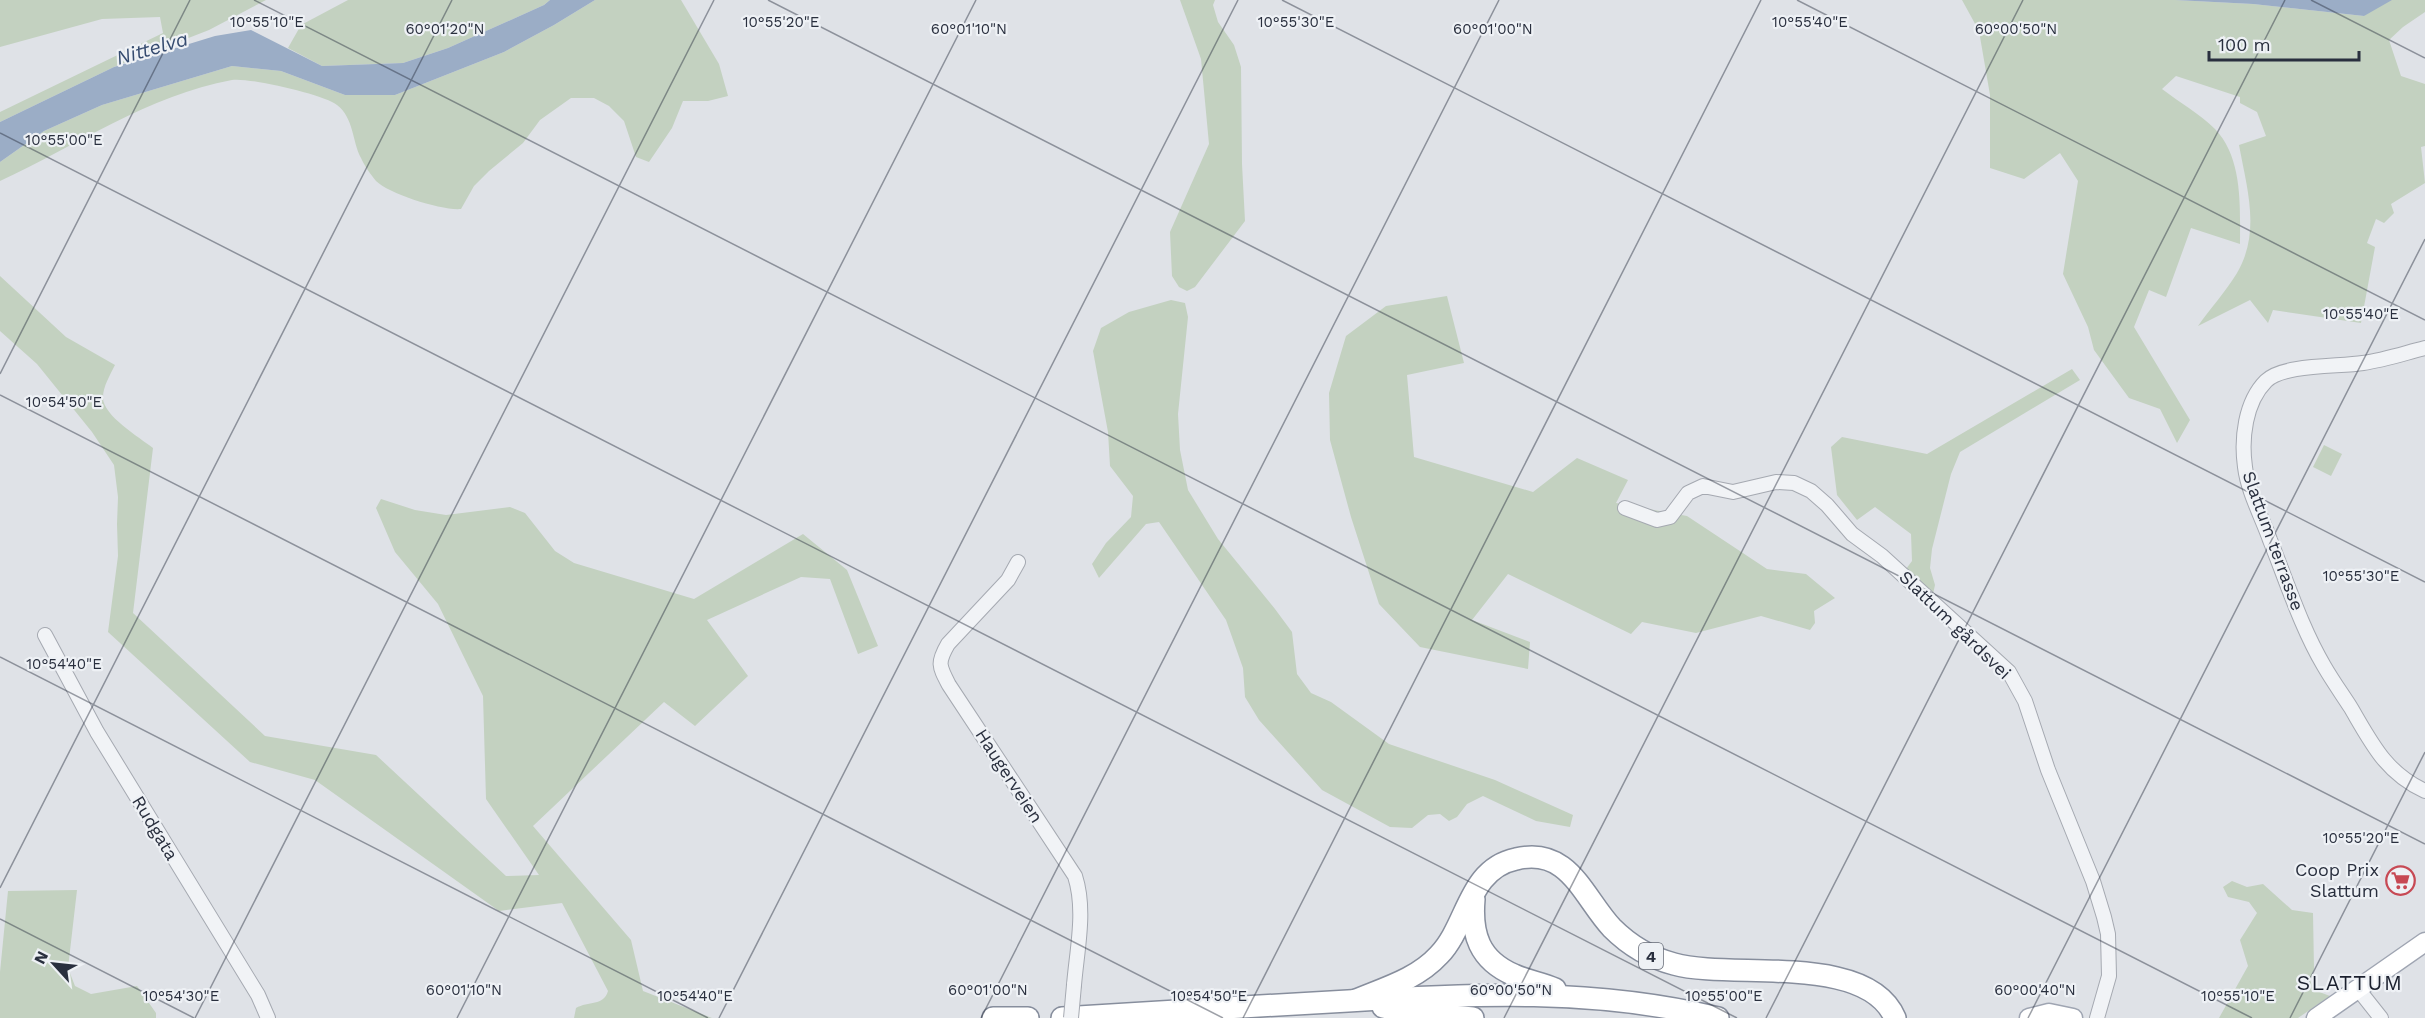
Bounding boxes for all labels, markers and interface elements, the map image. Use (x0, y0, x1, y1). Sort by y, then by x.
text: 10°55'10"E (230, 13, 304, 31)
text: 10°55'20"E (743, 13, 819, 31)
text: 10°55'30"E (1258, 13, 1334, 31)
text: 10°55'40"E (1772, 13, 1848, 31)
text: 60°01'20"N (405, 20, 485, 38)
text: 60°01'10"N (931, 20, 1007, 38)
text: 60°01'00"N (1453, 20, 1533, 38)
text: 60°00'50"N (1975, 20, 2057, 38)
scale bar (2209, 24, 2359, 62)
water label: Nittelva (113, 26, 191, 70)
text: 100 m (2218, 34, 2271, 55)
text: 10°55'00"E (25, 131, 103, 149)
text: 10°55'40"E (2323, 305, 2399, 323)
text: 10°54'50"E (26, 393, 102, 411)
street label: Slattum terrasse (2239, 468, 2308, 613)
street label: Slattum gårdsvei (1895, 566, 2016, 683)
text: 10°55'30"E (2323, 567, 2399, 585)
text: 10°54'40"E (26, 655, 102, 673)
street label: Haugerveien (971, 725, 1048, 827)
street label: Rudgata (128, 792, 183, 864)
text: 10°55'20"E (2323, 829, 2399, 847)
place label: Coop Prix Slattum (2295, 859, 2379, 901)
supermarket icon: Coop Prix Slattum (2384, 864, 2416, 896)
north arrow (24, 934, 84, 994)
road number: 4 (1639, 943, 1663, 969)
text: N (30, 948, 52, 967)
district label: SLATTUM (2297, 970, 2403, 995)
text: 60°01'10"N (426, 981, 502, 999)
text: 60°01'00"N (948, 981, 1028, 999)
text: 60°00'50"N (1470, 981, 1552, 999)
text: 60°00'40"N (1994, 981, 2076, 999)
text: 10°54'30"E (143, 987, 219, 1005)
text: 10°54'40"E (657, 987, 733, 1005)
text: 10°54'50"E (1171, 987, 1247, 1005)
text: 10°55'00"E (1685, 987, 1763, 1005)
text: 10°55'10"E (2201, 987, 2275, 1005)

